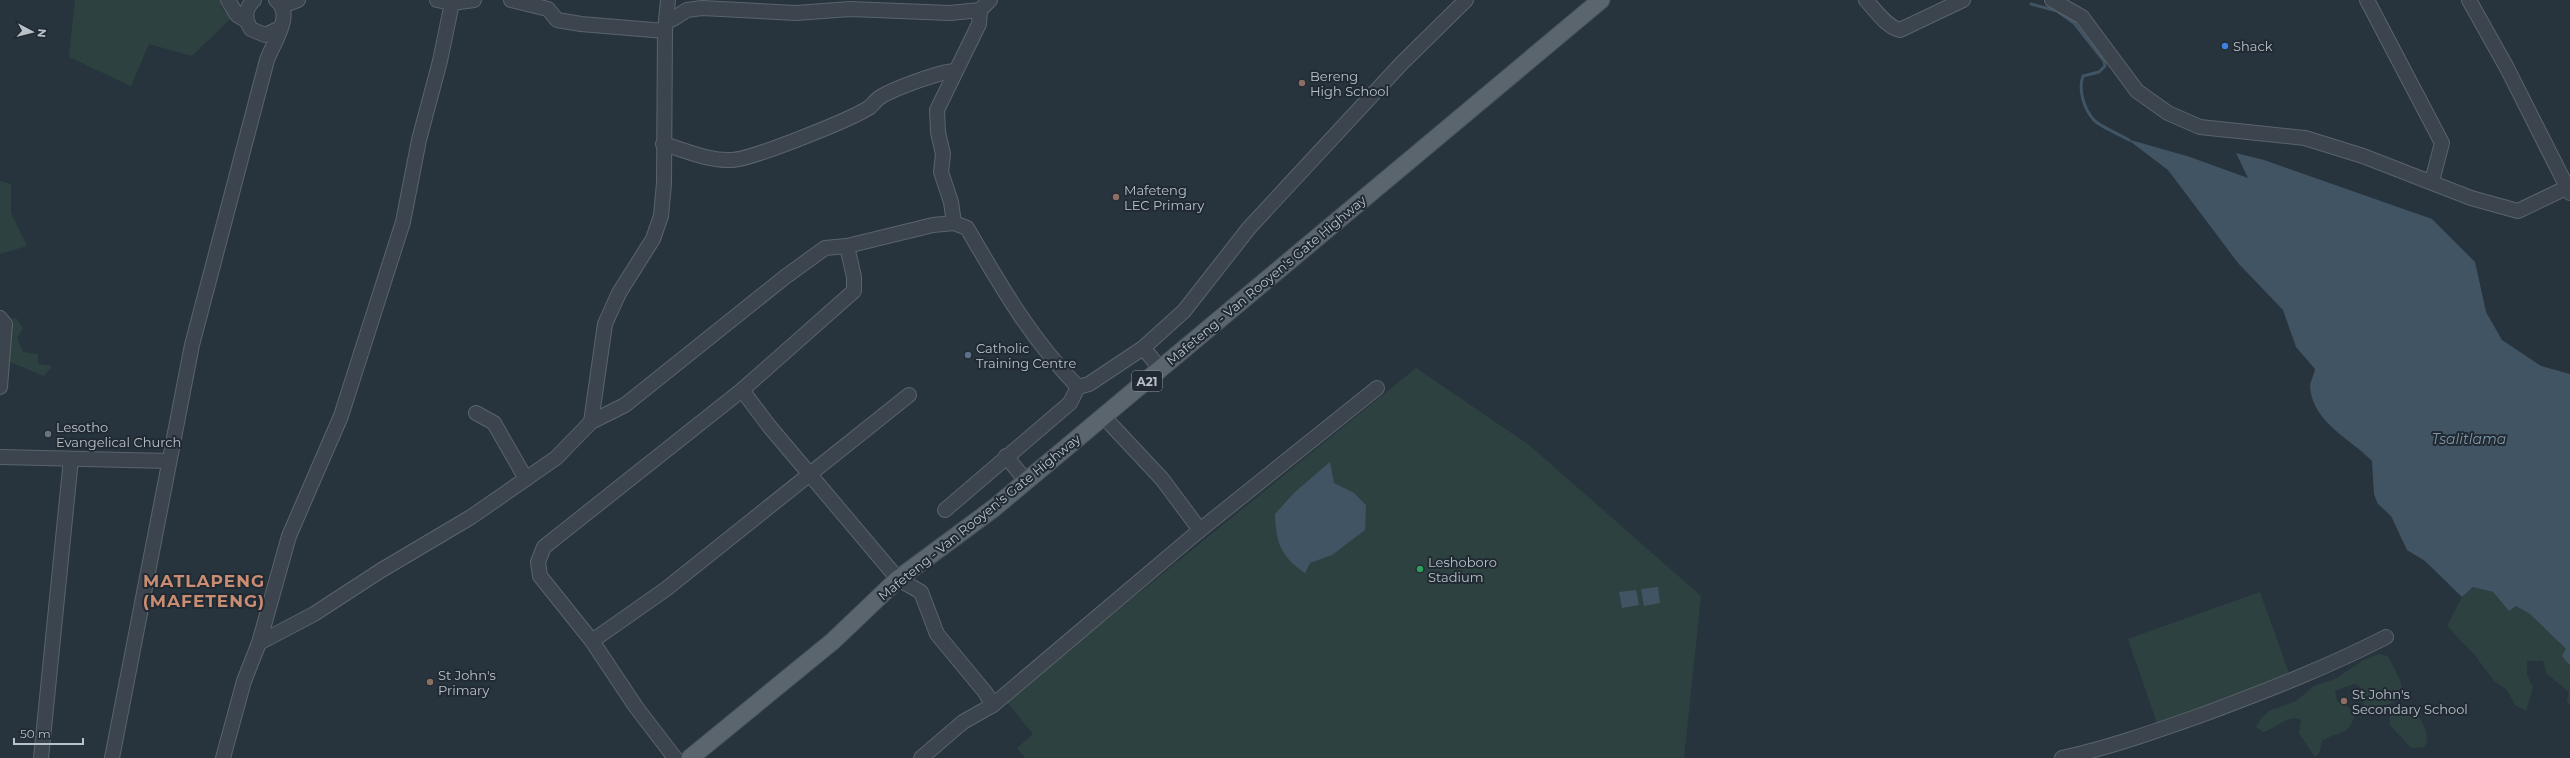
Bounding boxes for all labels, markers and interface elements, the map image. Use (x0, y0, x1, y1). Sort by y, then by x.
north arrow (12, 12, 52, 52)
text: N (34, 28, 49, 38)
place label: Shack (2233, 38, 2273, 54)
marker: Shack (2220, 41, 2230, 51)
place label: Bereng High School (1310, 68, 1389, 99)
marker: Bereng High School (1297, 78, 1307, 88)
place label: Mafeteng LEC Primary (1124, 182, 1205, 213)
street label: Mafeteng - Van Rooyen's Gate Highway (1163, 191, 1370, 368)
marker: Mafeteng LEC Primary (1111, 192, 1121, 202)
place label: Catholic Training Centre (976, 340, 1076, 371)
marker: Catholic Training Centre (963, 350, 973, 360)
road number: A21 (1132, 371, 1162, 391)
place label: Lesotho Evangelical Church (56, 419, 181, 450)
marker: Lesotho Evangelical Church (43, 429, 53, 439)
street label: Mafeteng - Van Rooyen's Gate Highway (875, 430, 1084, 604)
water label: Tsalitlama (2432, 430, 2506, 448)
place label: Leshoboro Stadium (1428, 554, 1497, 585)
marker: Leshoboro Stadium (1415, 564, 1425, 574)
district label: MATLAPENG (MAFETENG) (143, 571, 265, 611)
place label: St John's Primary (438, 667, 496, 698)
marker: St John's Primary (425, 677, 435, 687)
place label: St John's Secondary School (2352, 686, 2468, 717)
marker: St John's Secondary School (2339, 696, 2349, 706)
scale bar (14, 720, 83, 746)
text: 50 m (20, 726, 51, 741)

